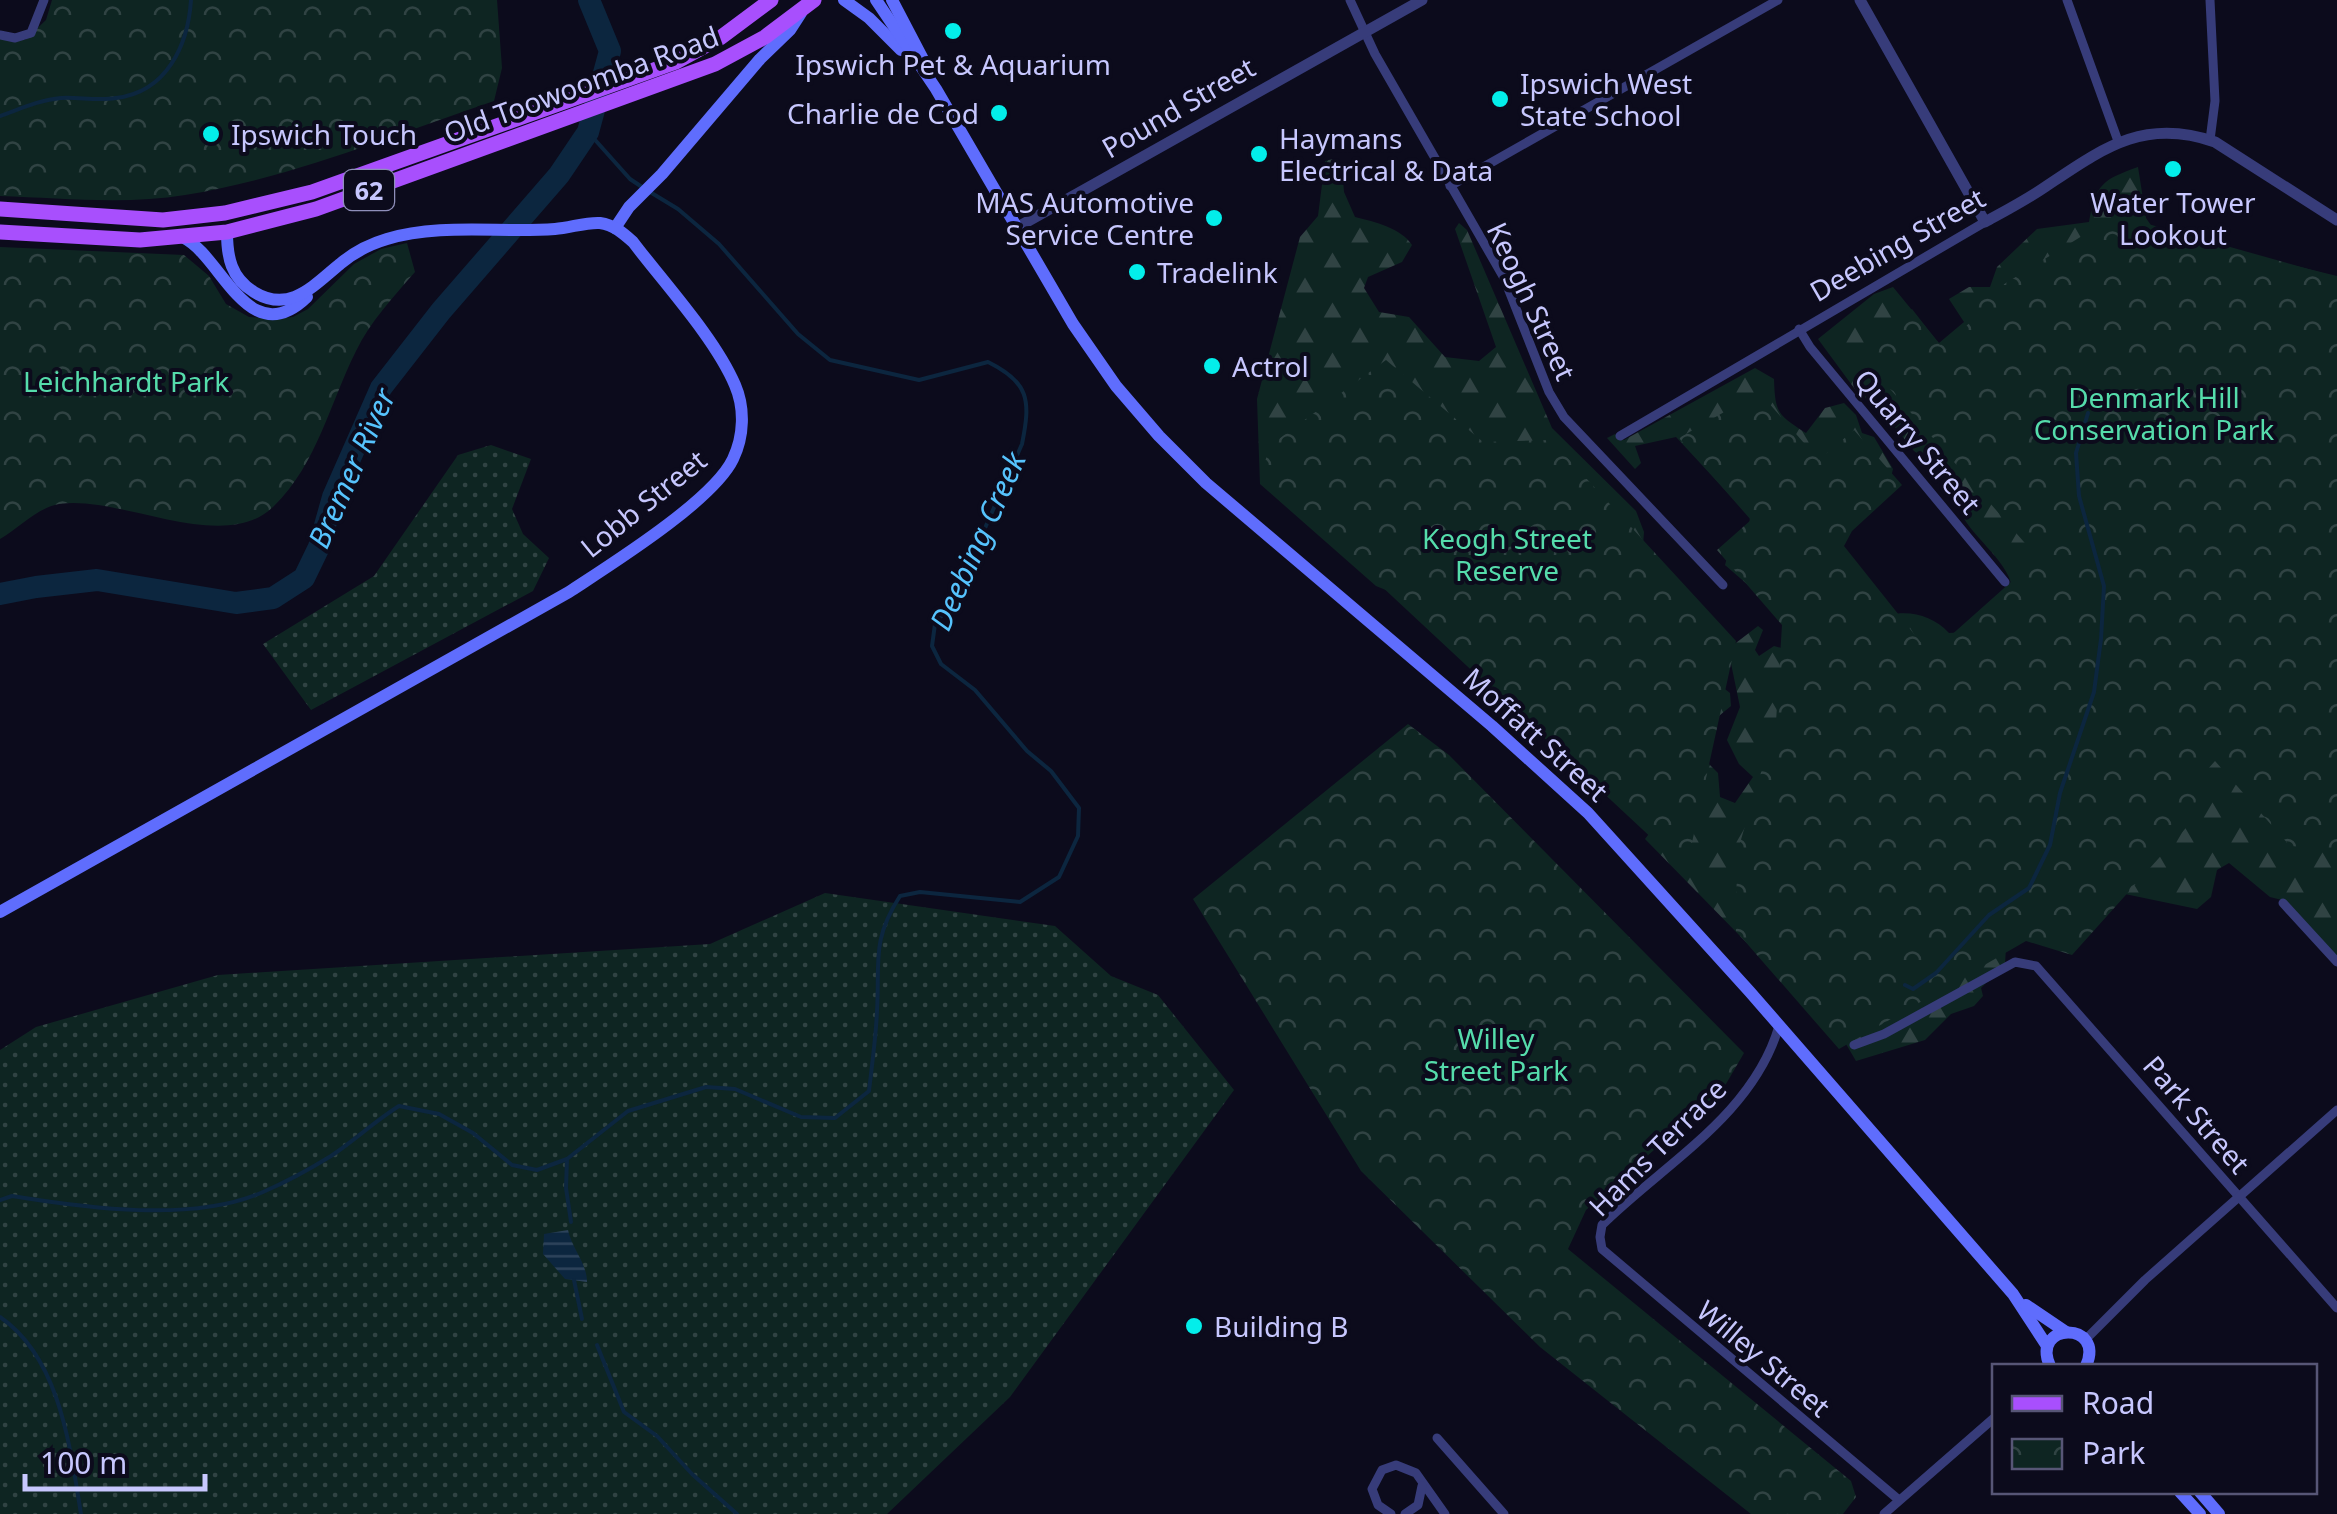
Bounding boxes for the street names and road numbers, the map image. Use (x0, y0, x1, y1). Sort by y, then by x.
street label: Old Toowoomba Road (438, 17, 724, 151)
street label: Pound Street (1094, 48, 1262, 166)
road number: 62 (344, 170, 394, 210)
street label: Deebing Street (1802, 178, 1992, 310)
street label: Keogh Street (1479, 216, 1585, 386)
street label: Quarry Street (1846, 361, 1990, 521)
street label: Lobb Street (572, 441, 714, 565)
street label: Moffatt Street (1455, 659, 1617, 809)
street label: Park Street (2135, 1047, 2259, 1181)
street label: Hams Terrace (1580, 1070, 1734, 1224)
street label: Willey Street (1689, 1291, 1839, 1425)

